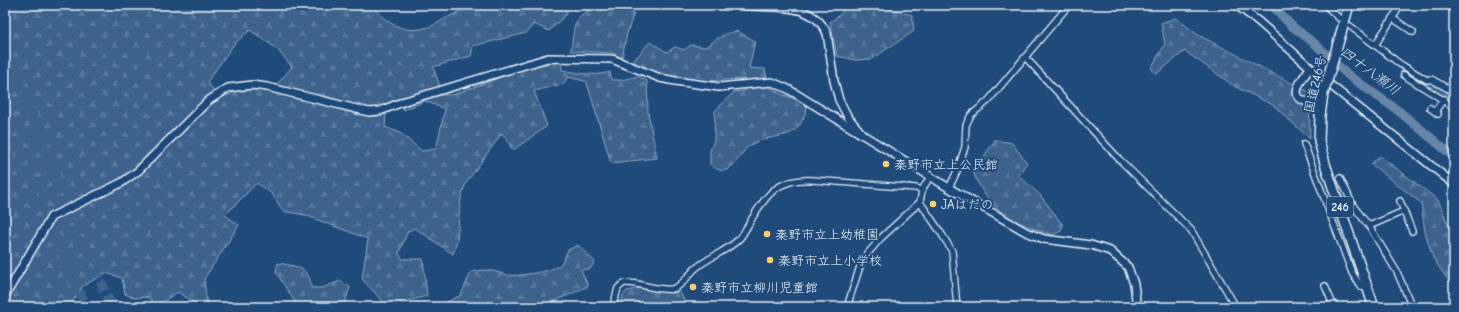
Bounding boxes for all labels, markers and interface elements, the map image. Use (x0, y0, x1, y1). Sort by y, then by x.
water label: 四十八瀬川 (1337, 43, 1403, 99)
street label: 国道246号 (1301, 54, 1329, 114)
place label: 秦野市立上公民館 (894, 157, 998, 172)
marker: 秦野市立上公民館 (881, 159, 891, 169)
place label: JAはだの (941, 197, 994, 212)
road number: 246 (1327, 197, 1353, 217)
marker: JAはだの (928, 199, 938, 209)
place label: 秦野市立上幼稚園 (775, 227, 879, 242)
marker: 秦野市立上幼稚園 (762, 229, 772, 239)
place label: 秦野市立上小学校 (778, 253, 882, 268)
marker: 秦野市立上小学校 (765, 255, 775, 265)
place label: 秦野市立柳川児童館 (701, 280, 818, 295)
marker: 秦野市立柳川児童館 (688, 282, 698, 292)

